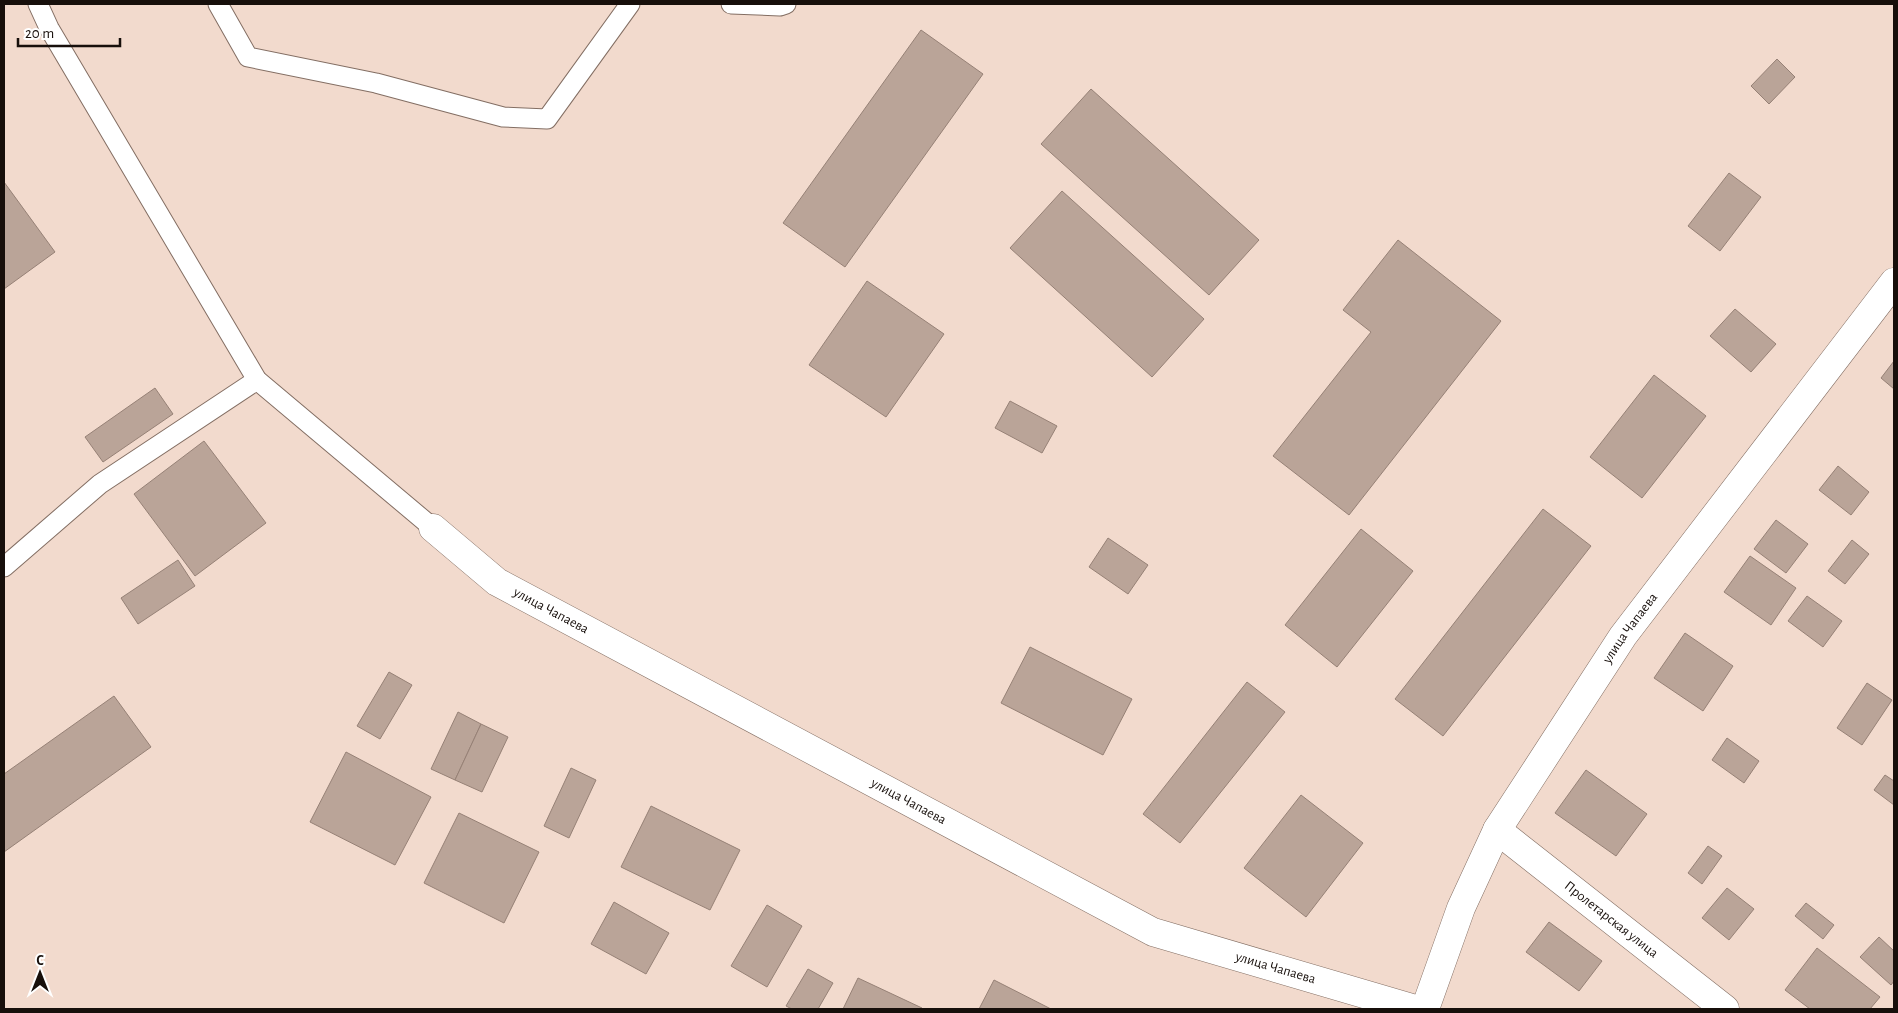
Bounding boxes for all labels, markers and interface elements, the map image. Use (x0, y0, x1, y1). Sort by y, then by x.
scale bar (18, 15, 120, 47)
text: 20 m (25, 26, 54, 41)
street label: улица Чапаева (510, 585, 591, 637)
street label: улица Чапаева (1600, 590, 1661, 667)
street label: улица Чапаева (868, 775, 949, 827)
street label: Пролетарская улица (1562, 879, 1661, 961)
north arrow (15, 948, 65, 998)
street label: улица Чапаева (1233, 949, 1318, 987)
text: С (36, 954, 44, 968)

